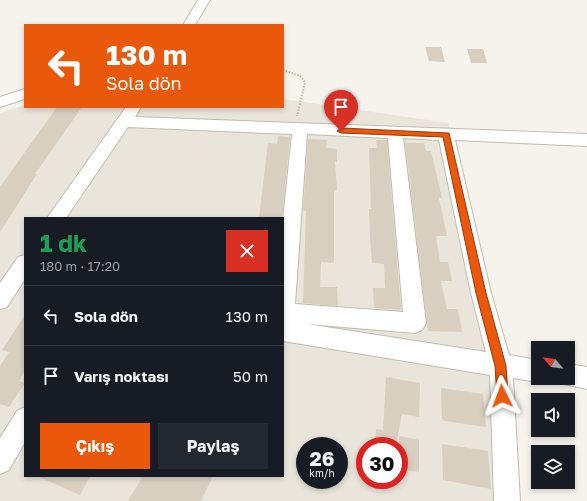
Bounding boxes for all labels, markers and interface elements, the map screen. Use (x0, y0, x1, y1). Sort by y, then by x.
text: 130 m (106, 38, 187, 71)
icon: left (40, 40, 92, 92)
text: Sola dön (106, 72, 182, 94)
pin (324, 90, 358, 131)
icon: arrive (330, 96, 352, 118)
text: 1 dk (40, 228, 87, 257)
button: close (226, 230, 268, 272)
text: 180 m · 17:20 (40, 258, 120, 274)
icon: left (40, 305, 62, 327)
text: Sola dön (74, 307, 138, 325)
text: 130 m (226, 307, 268, 325)
north arrow (531, 341, 575, 385)
map controls (531, 341, 575, 489)
icon: arrive (40, 365, 62, 387)
text: Varış noktası (74, 367, 169, 385)
text: 50 m (233, 367, 268, 385)
position arrow (481, 375, 523, 417)
button: sound (531, 393, 575, 437)
button: Çıkış (40, 423, 150, 469)
button: Paylaş (158, 423, 268, 469)
speed limit sign: 30 (356, 437, 408, 489)
button: layers (531, 445, 575, 489)
text: 26 (310, 446, 334, 470)
text: km/h (309, 467, 335, 479)

